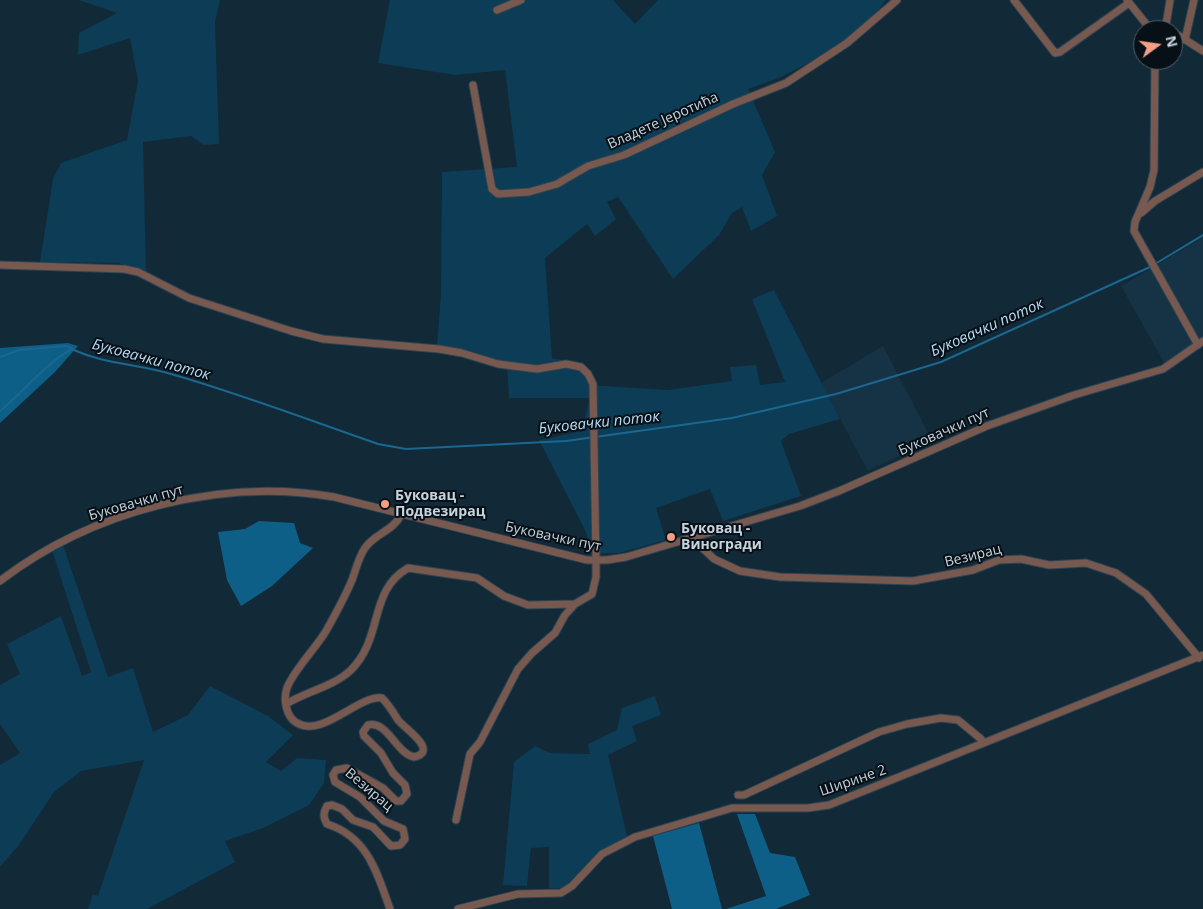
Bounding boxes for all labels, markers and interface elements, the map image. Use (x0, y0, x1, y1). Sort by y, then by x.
north arrow (1133, 20, 1183, 70)
text: N (1161, 34, 1183, 49)
street label: Владете Јеротића (605, 89, 721, 153)
water label: Буковачки поток (928, 295, 1046, 361)
water label: Буковачки поток (90, 336, 212, 384)
street label: Буковачки пут (896, 404, 992, 460)
water label: Буковачки поток (538, 408, 660, 438)
street label: Буковачки пут (87, 481, 185, 525)
place label: Буковац - Подвезирац (395, 488, 485, 520)
marker: Буковац - Подвезирац (379, 498, 391, 510)
street label: Буковачки пут (504, 519, 602, 555)
place label: Буковац - Виногради (681, 521, 762, 554)
marker: Буковац - Виногради (665, 531, 677, 543)
street label: Везирац (943, 541, 1003, 571)
street label: Ширине 2 (818, 762, 888, 800)
street label: Везирац (342, 765, 396, 815)

